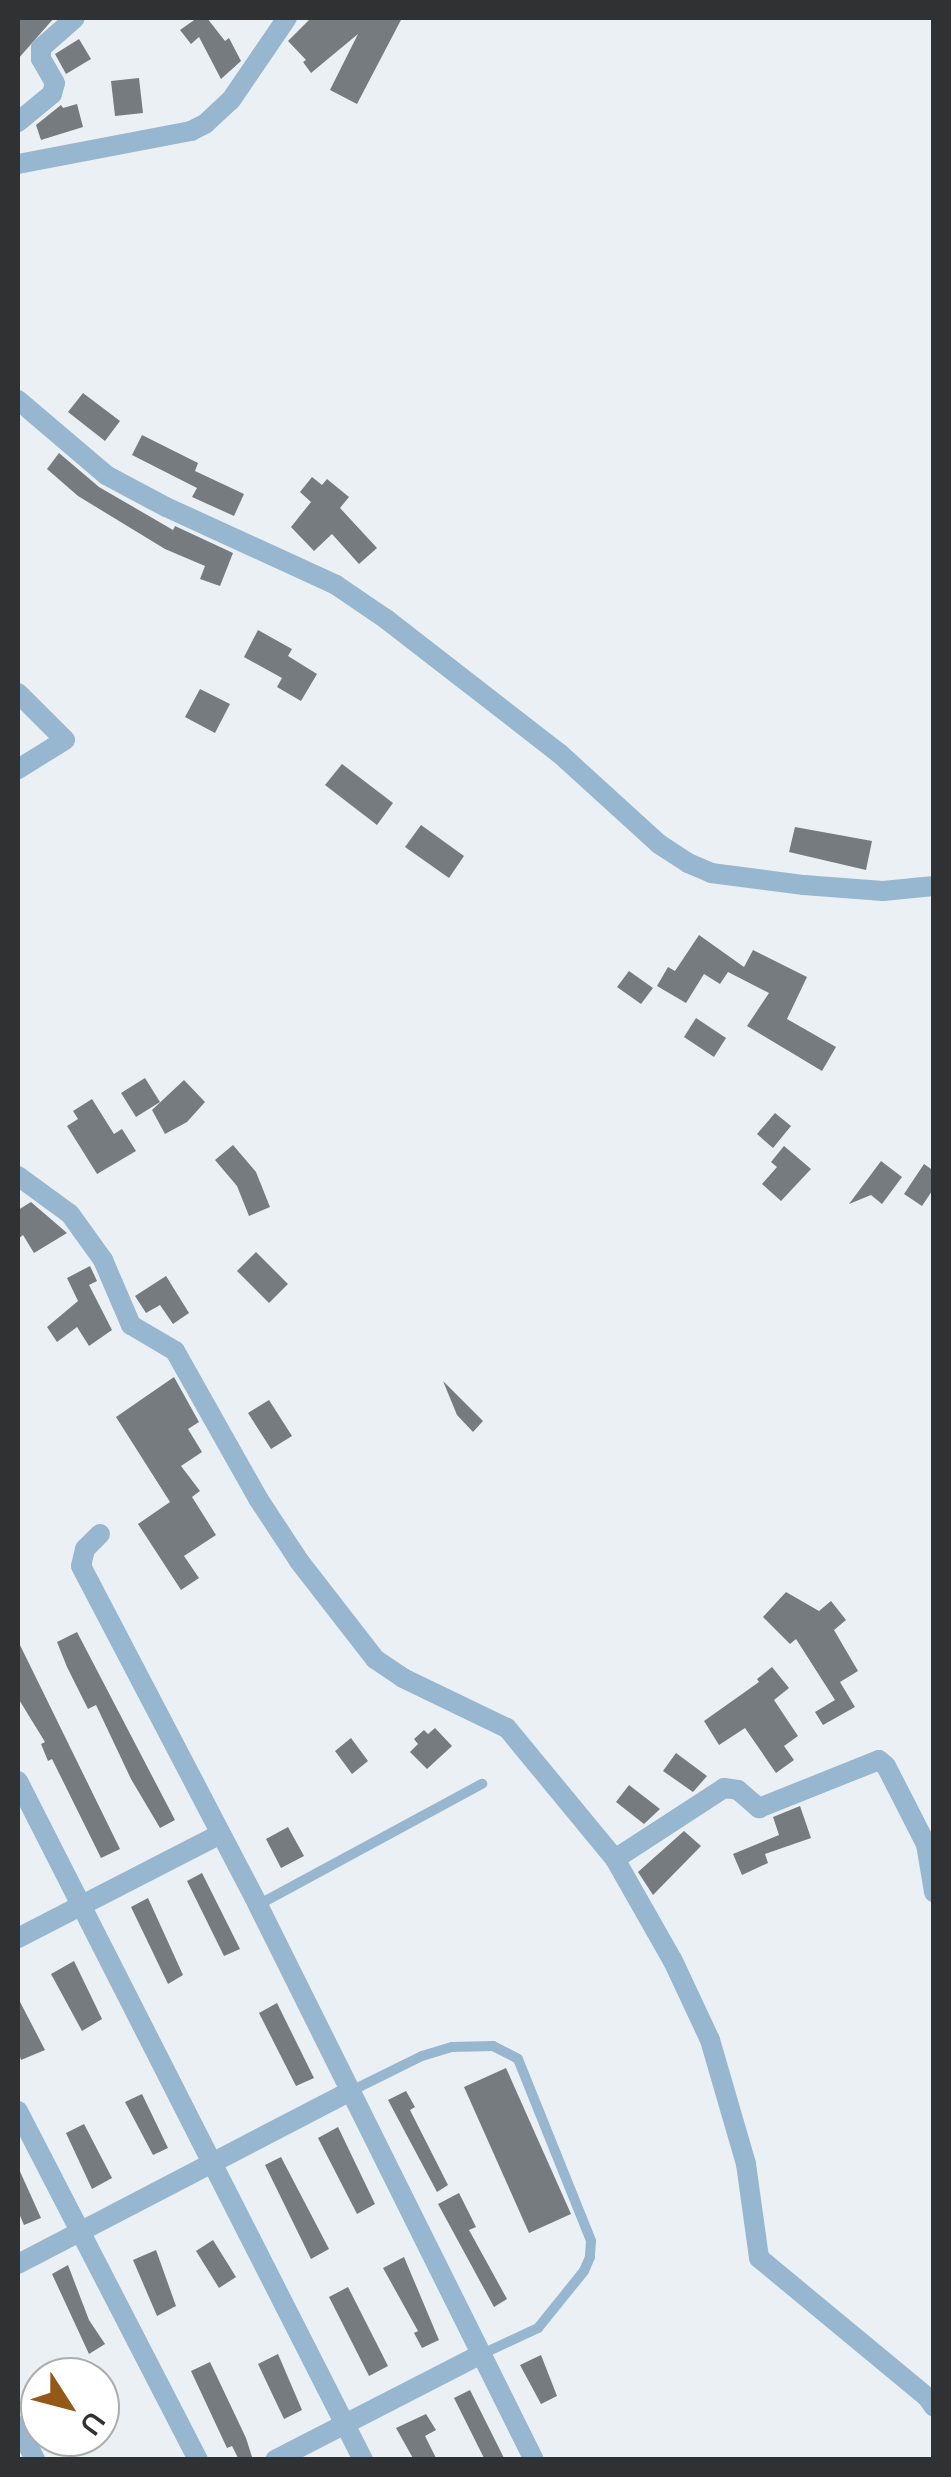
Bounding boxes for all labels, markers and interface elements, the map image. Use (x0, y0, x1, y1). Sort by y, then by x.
north arrow (20, 2357, 120, 2457)
text: U (73, 2405, 113, 2442)

